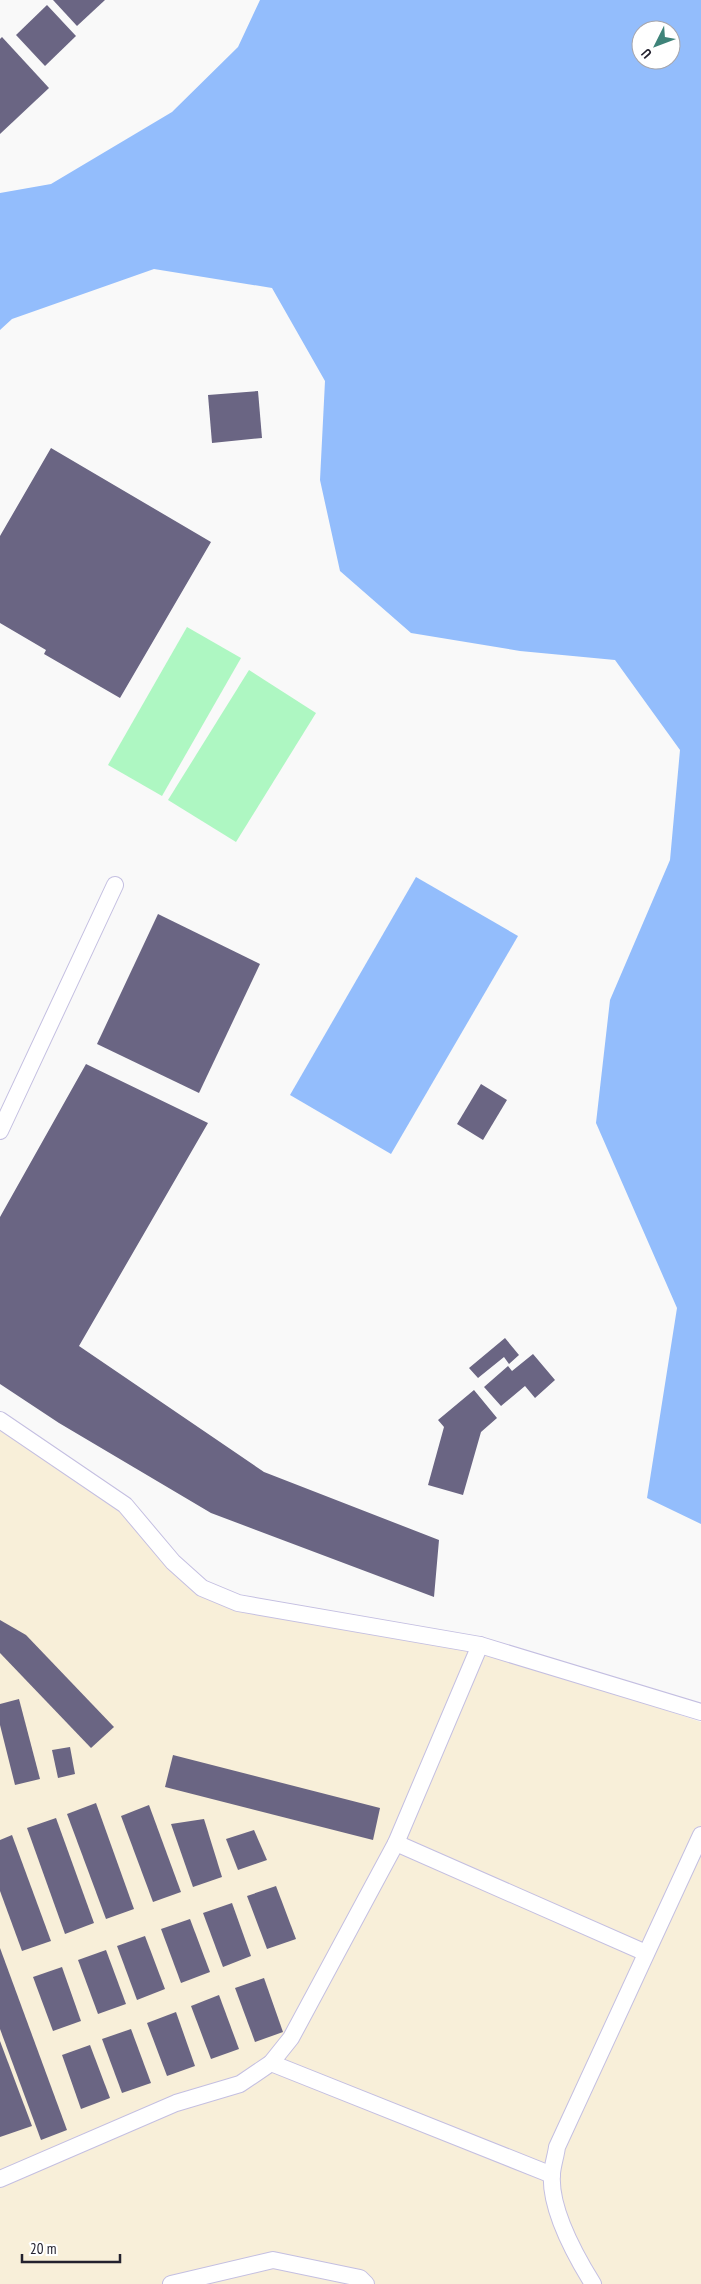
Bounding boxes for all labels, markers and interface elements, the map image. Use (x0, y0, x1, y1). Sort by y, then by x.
north arrow (631, 20, 681, 70)
text: U (637, 45, 655, 62)
scale bar (22, 2232, 120, 2264)
text: 20 m (30, 2239, 56, 2258)

